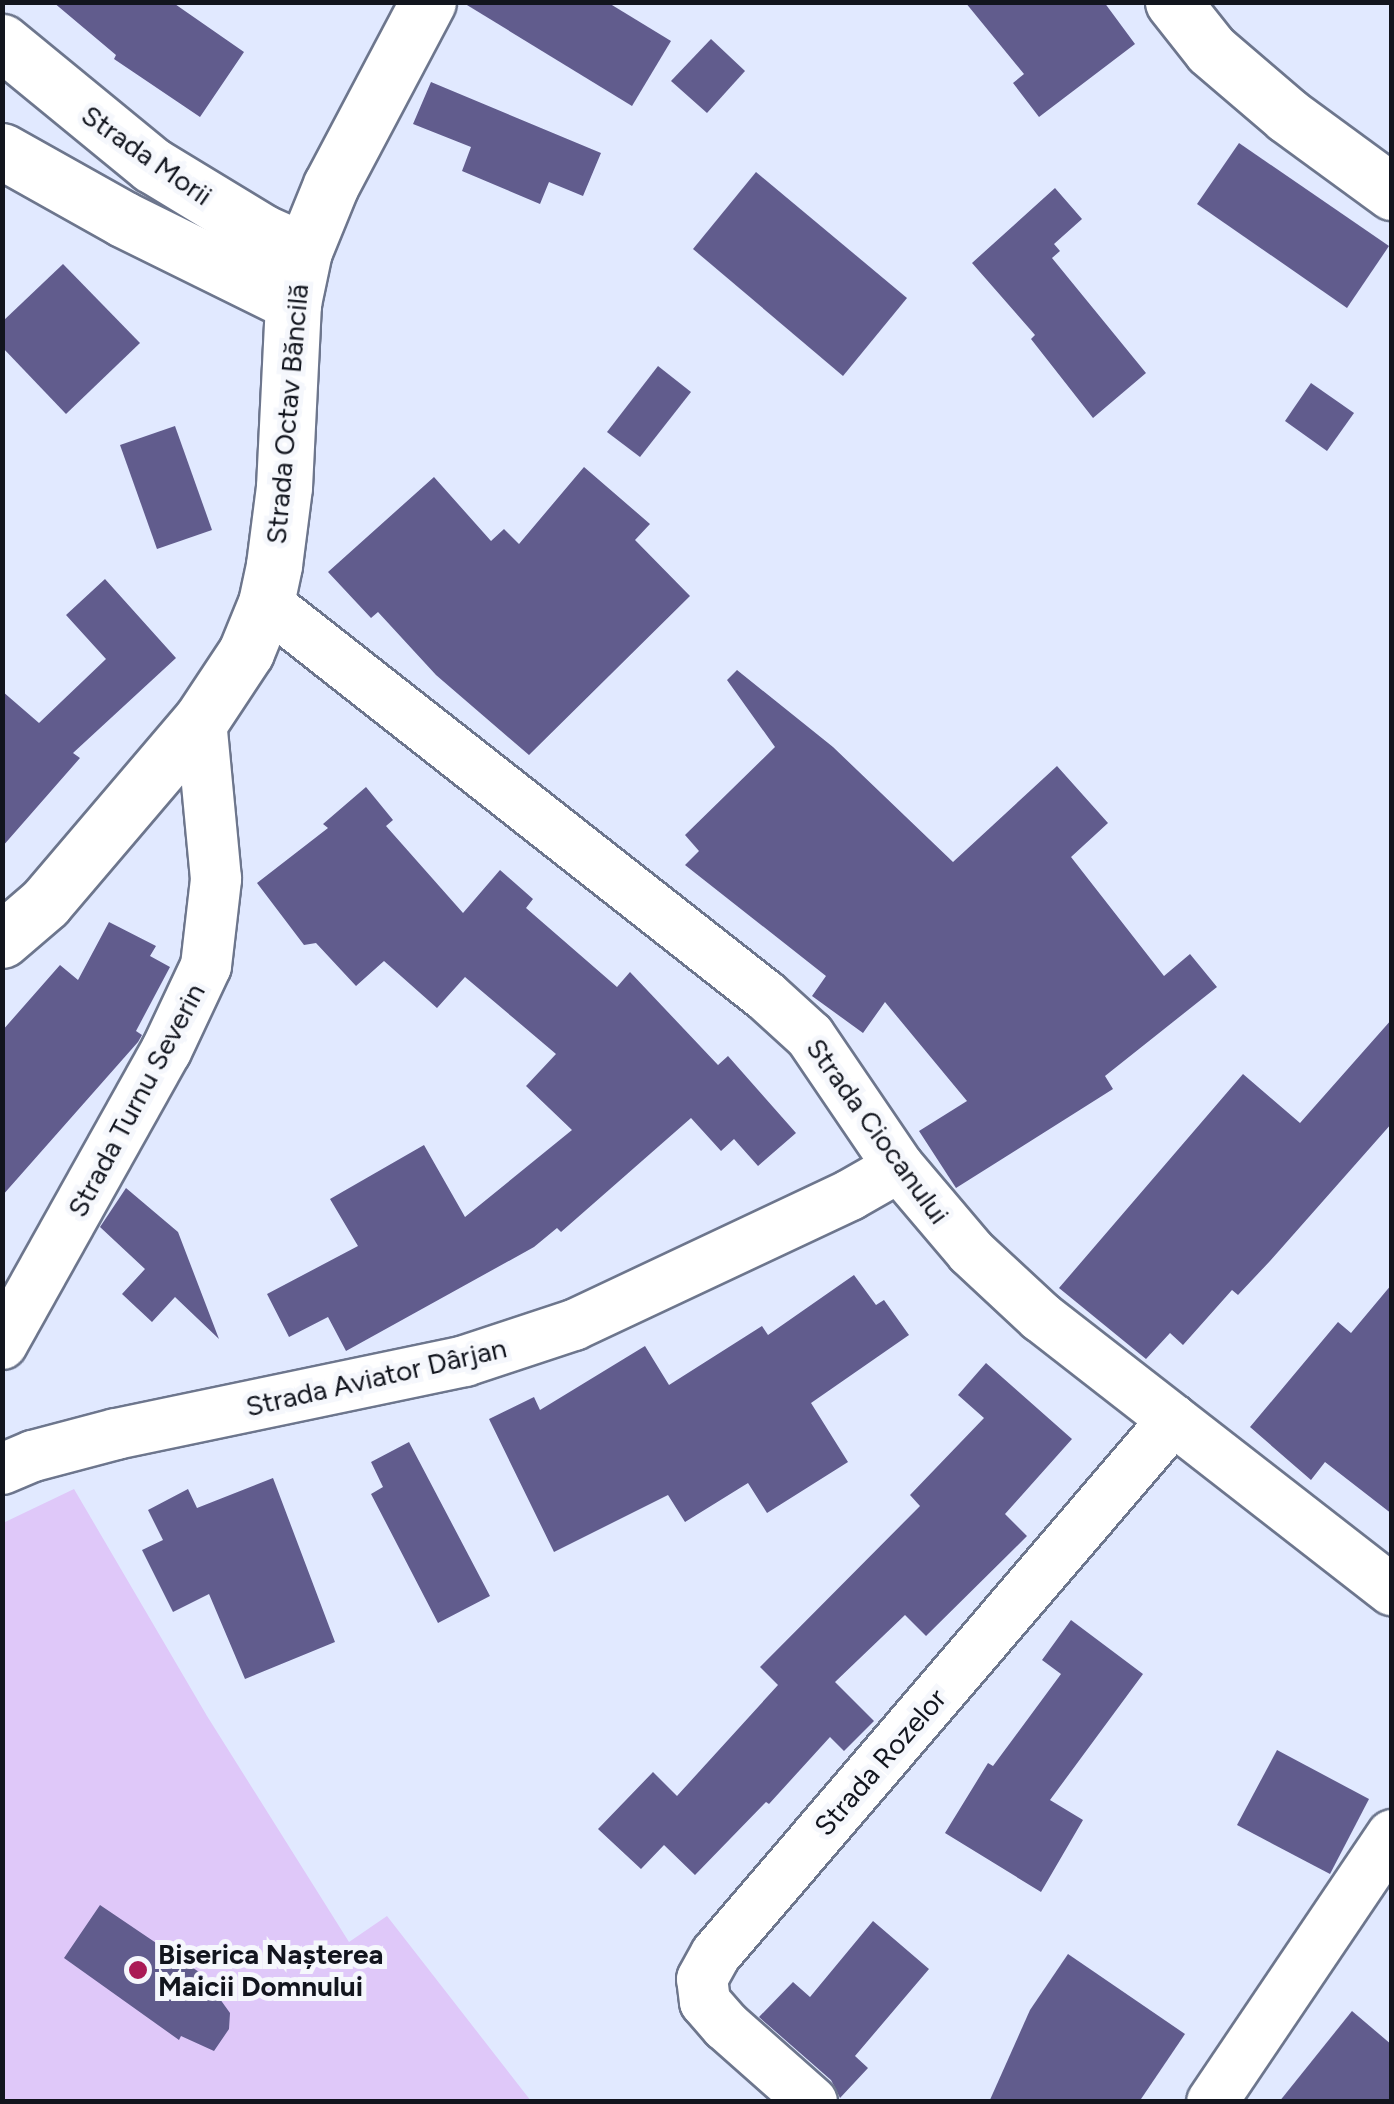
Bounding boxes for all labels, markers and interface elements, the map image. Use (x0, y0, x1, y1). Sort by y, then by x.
street label: Strada Morii (75, 98, 219, 212)
street label: Strada Octav Băncilă (259, 282, 315, 546)
street label: Strada Turnu Severin (60, 977, 212, 1223)
street label: Strada Ciocanului (799, 1032, 957, 1230)
street label: Strada Aviator Dârjan (242, 1331, 510, 1423)
street label: Strada Rozelor (807, 1682, 953, 1842)
place label: Biserica Nașterea Maicii Domnului (158, 1937, 383, 2003)
marker: Biserica Nașterea Maicii Domnului (127, 1959, 149, 1981)

